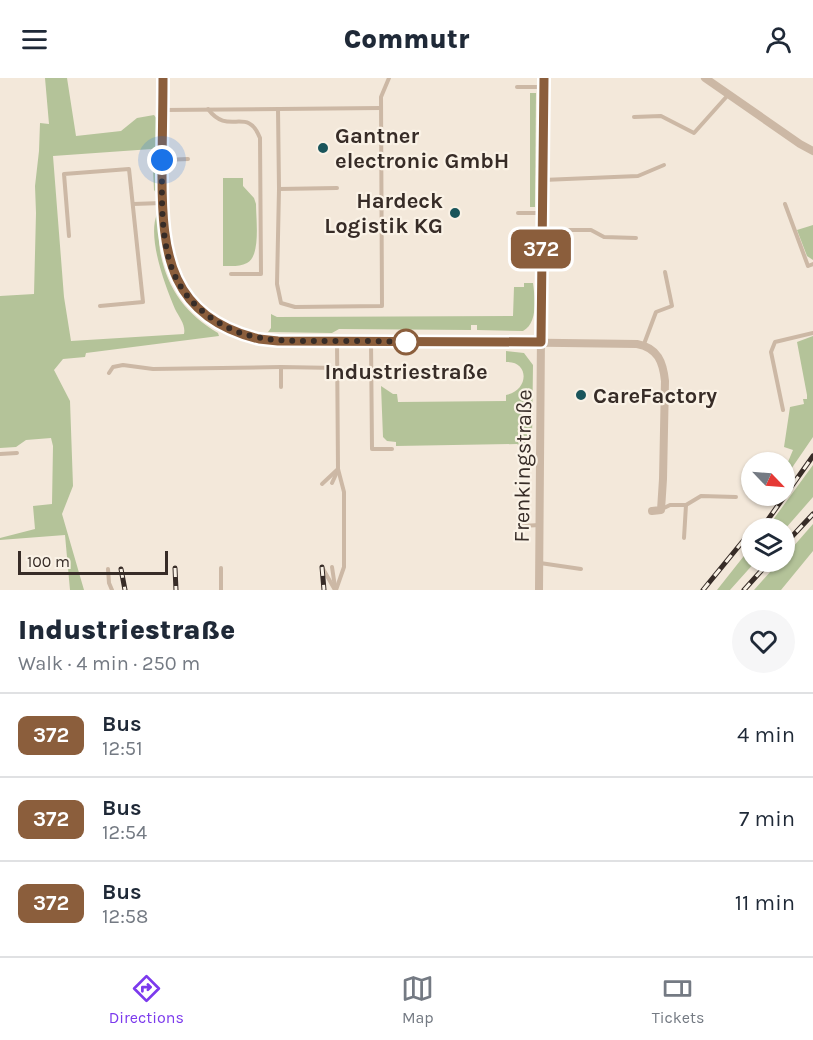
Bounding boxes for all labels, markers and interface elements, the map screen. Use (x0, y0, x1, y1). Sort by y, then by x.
icon: menu (18, 23, 51, 56)
text: Commutr (344, 23, 469, 55)
icon: person (762, 23, 795, 56)
place label: Gantner electronic GmbH (335, 123, 509, 174)
marker: Gantner electronic GmbH (316, 141, 330, 155)
your location (147, 145, 177, 175)
place label: Hardeck Logistik KG (324, 188, 443, 239)
marker: Hardeck Logistik KG (448, 206, 462, 220)
line badge: 372 (506, 230, 576, 268)
text: 372 (523, 237, 559, 261)
marker: Industriestraße (393, 329, 419, 355)
place label: Industriestraße (324, 359, 488, 385)
place label: CareFactory (593, 383, 717, 409)
marker: CareFactory (574, 388, 588, 402)
street label: Frenkingstraße (509, 389, 537, 543)
north arrow (741, 452, 795, 506)
map controls (741, 452, 795, 572)
button: layers (741, 518, 795, 572)
scale bar (18, 548, 168, 576)
text: 100 m (27, 552, 70, 571)
button: heart (732, 610, 795, 673)
text: Industriestraße (18, 613, 235, 646)
text: Walk · 4 min · 250 m (18, 652, 200, 675)
text: Bus (102, 711, 142, 737)
text: 4 min (737, 722, 795, 748)
text: 372 (33, 723, 69, 747)
text: 12:51 (102, 737, 143, 760)
text: Bus (102, 795, 142, 821)
text: 7 min (739, 806, 795, 832)
text: 372 (33, 807, 69, 831)
text: 12:54 (102, 821, 147, 844)
text: Bus (102, 879, 142, 905)
text: 11 min (735, 890, 795, 916)
text: 372 (33, 891, 69, 915)
text: 12:58 (102, 905, 148, 928)
tab: Directions (109, 972, 184, 1027)
tab: Map (401, 972, 434, 1027)
tab: Tickets (652, 972, 704, 1027)

